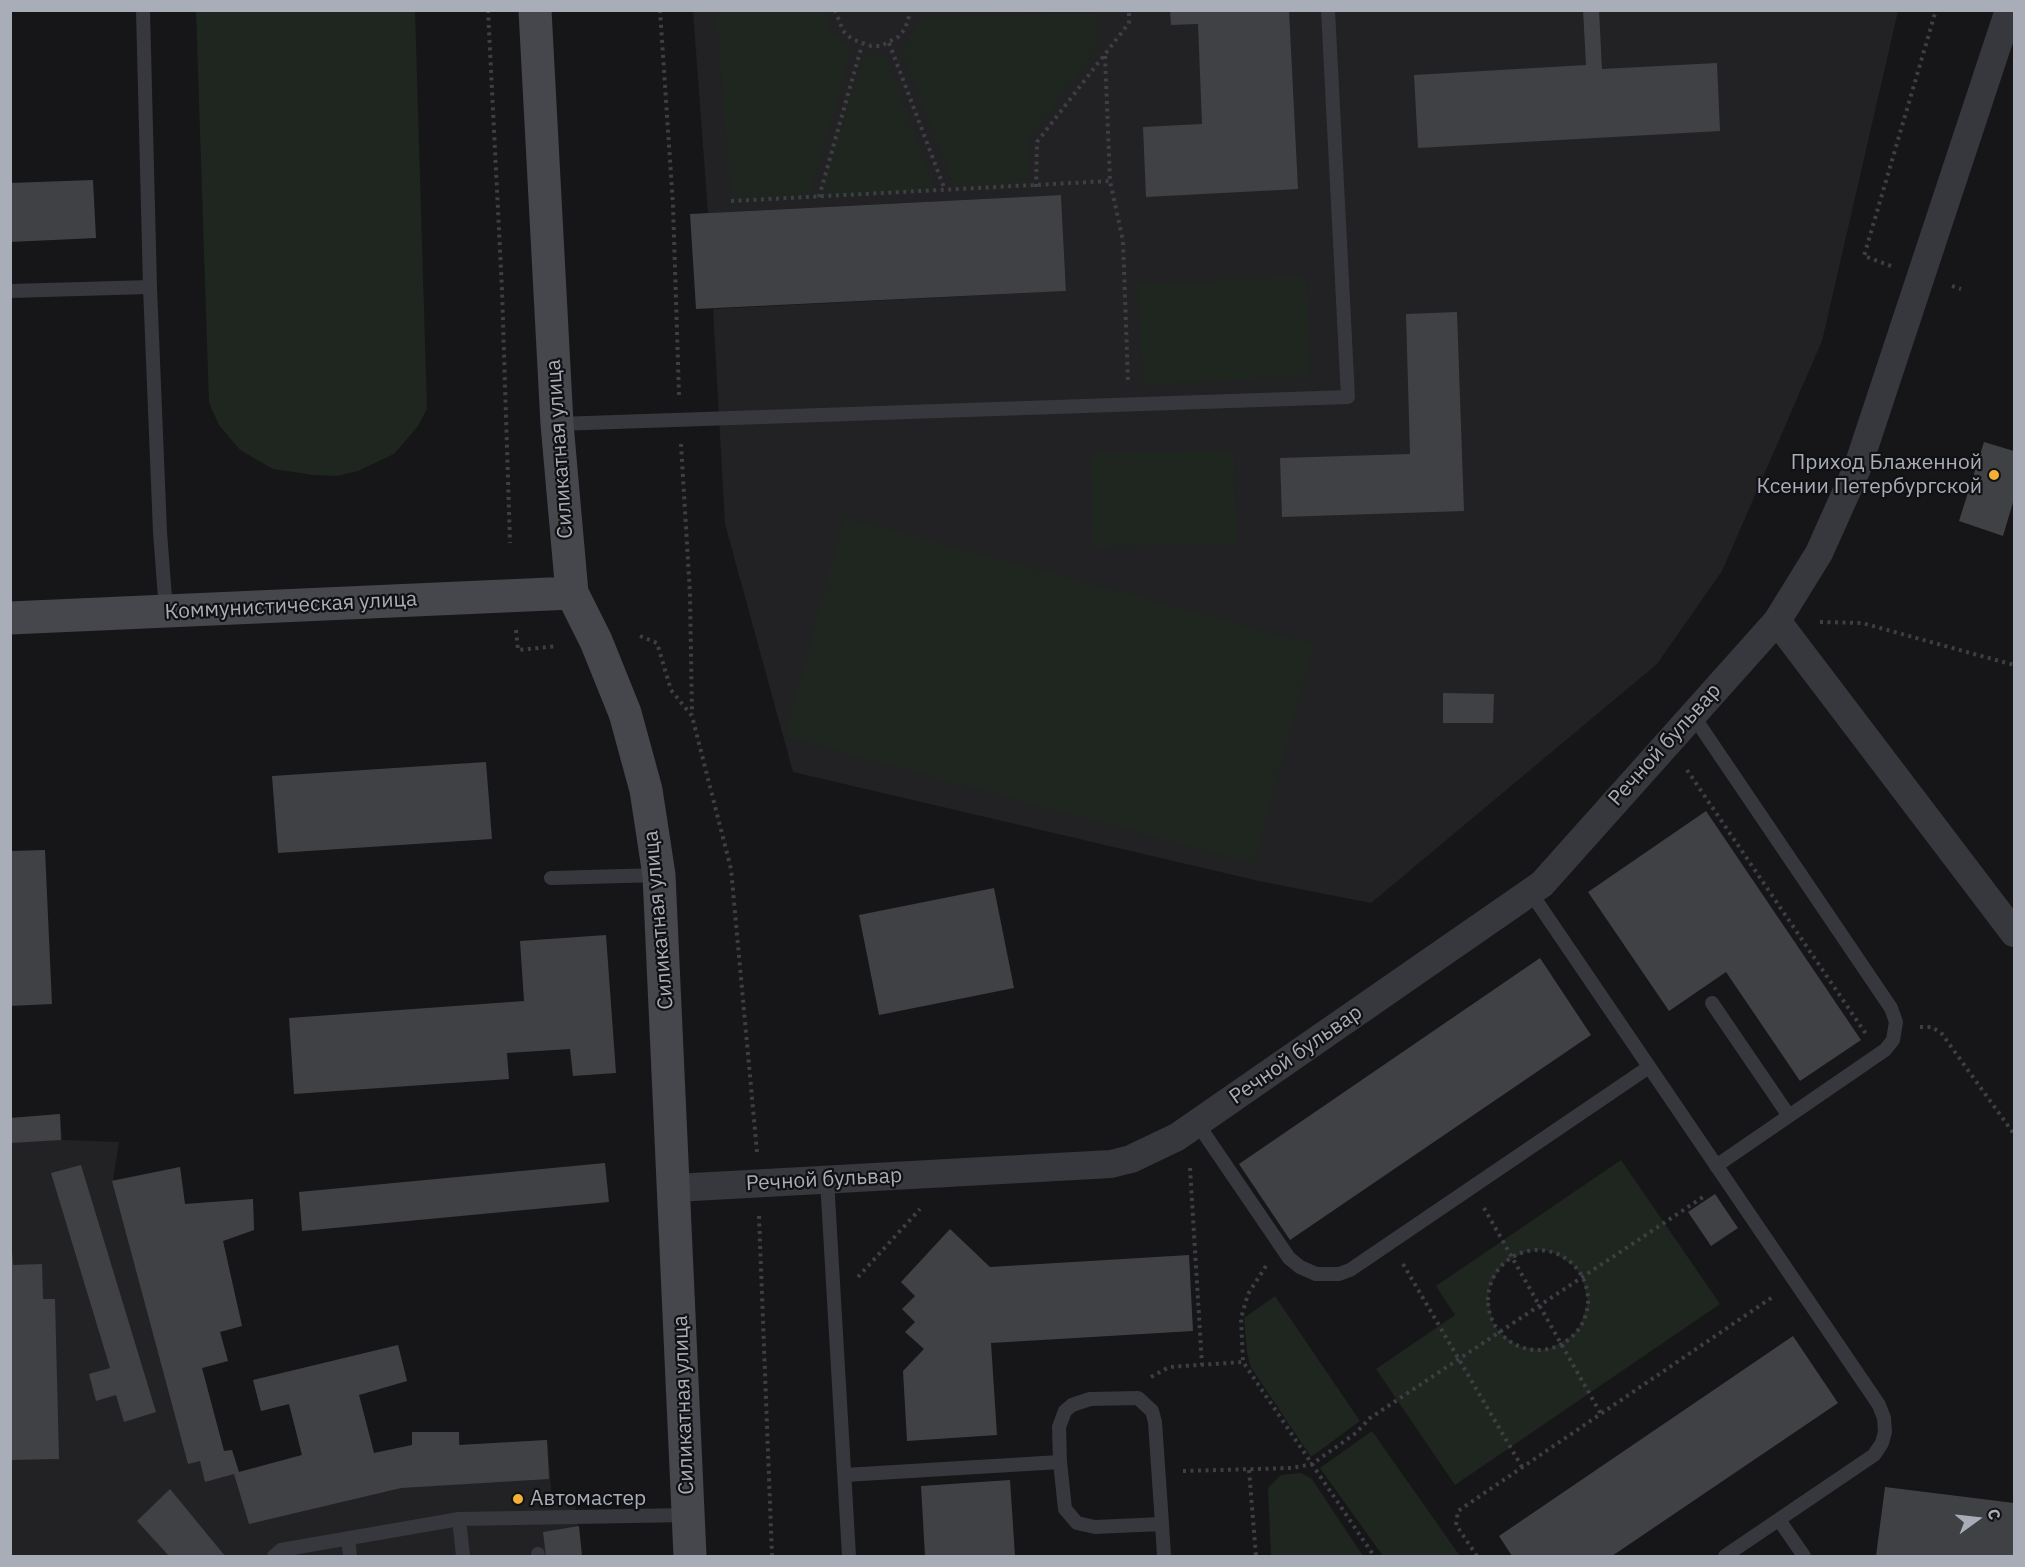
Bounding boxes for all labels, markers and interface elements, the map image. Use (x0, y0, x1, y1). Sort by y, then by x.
street label: Силикатная улица (541, 359, 579, 539)
place label: Приход Блаженной Ксении Петербургской (1756, 450, 1982, 500)
marker: Приход Блаженной Ксении Петербургской (1987, 468, 2001, 482)
street label: Коммунистическая улица (164, 587, 418, 625)
street label: Речной бульвар (1603, 679, 1727, 811)
street label: Силикатная улица (639, 829, 679, 1011)
street label: Речной бульвар (1225, 1000, 1367, 1110)
street label: Речной бульвар (745, 1163, 903, 1197)
street label: Силикатная улица (668, 1315, 700, 1495)
place label: Автомастер (530, 1486, 646, 1512)
north arrow (1947, 1489, 2007, 1549)
marker: Автомастер (511, 1492, 525, 1506)
text: С (1983, 1507, 2005, 1522)

